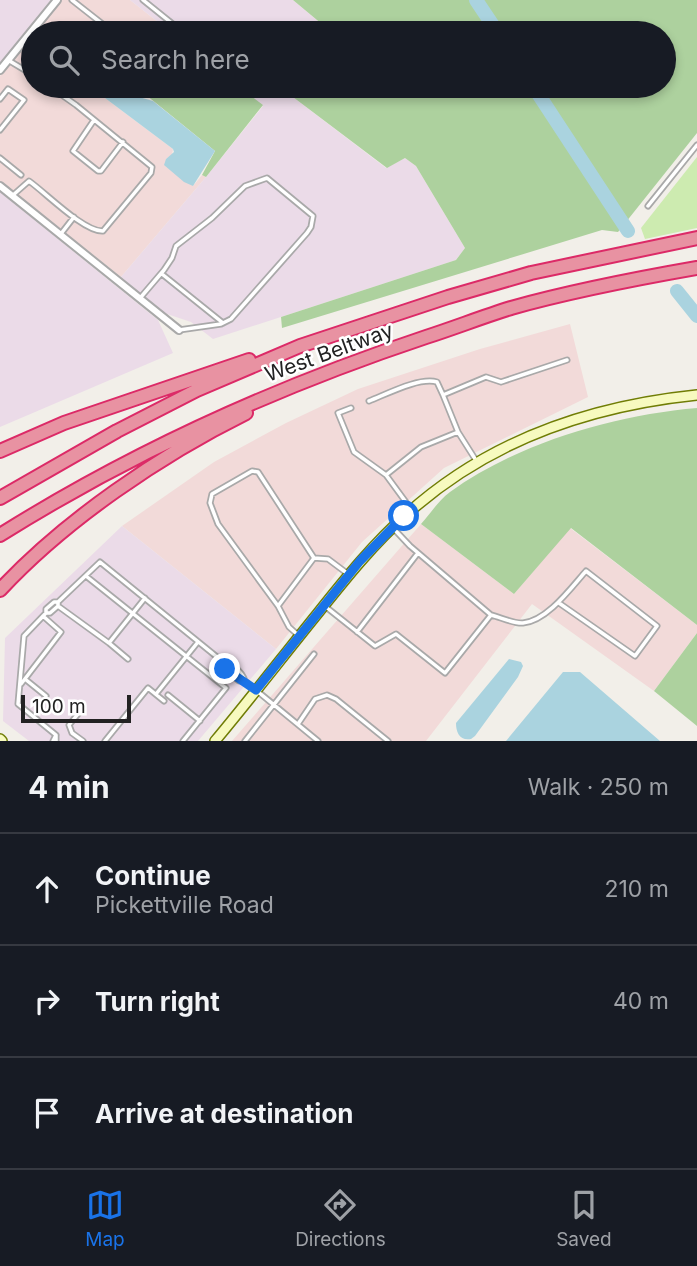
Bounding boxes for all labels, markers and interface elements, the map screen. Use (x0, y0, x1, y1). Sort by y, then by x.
search box (21, 21, 676, 98)
icon: search (45, 41, 83, 79)
text: Search here (101, 44, 250, 75)
street label: West Beltway (261, 317, 397, 387)
route start (388, 500, 419, 531)
route end (209, 653, 240, 684)
scale bar (21, 692, 131, 724)
text: 100 m (32, 695, 86, 718)
text: 4 min (28, 769, 110, 805)
text: Walk · 250 m (528, 773, 669, 801)
text: Continue (95, 860, 211, 891)
icon: ahead (28, 870, 66, 908)
text: 210 m (604, 875, 669, 903)
text: Pickettville Road (95, 891, 274, 919)
icon: right (28, 982, 66, 1020)
text: Turn right (95, 986, 220, 1017)
text: 40 m (613, 987, 669, 1015)
icon: arrive (28, 1094, 66, 1132)
text: Arrive at destination (95, 1098, 354, 1129)
tab: Map (85, 1186, 125, 1251)
tab: Directions (295, 1186, 386, 1251)
tab: Saved (556, 1186, 612, 1251)

